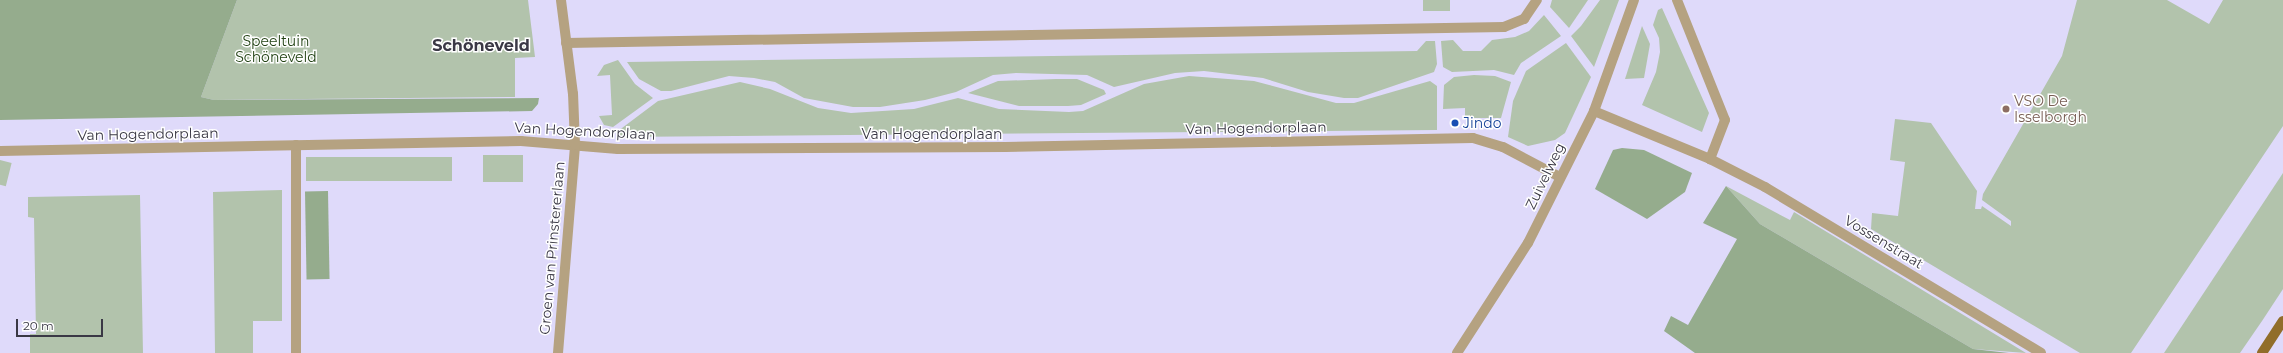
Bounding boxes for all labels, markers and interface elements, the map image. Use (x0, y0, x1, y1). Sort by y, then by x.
park label: Speeltuin Schöneveld (235, 33, 317, 66)
district label: Schöneveld (432, 36, 530, 56)
place label: VSO De Isselborgh (2014, 93, 2087, 126)
marker: VSO De Isselborgh (2001, 104, 2011, 114)
place label: Jindo (1463, 115, 1502, 131)
street label: Van Hogendorplaan (1185, 118, 1327, 138)
marker: Jindo (1450, 118, 1460, 128)
street label: Van Hogendorplaan (514, 119, 656, 143)
street label: Van Hogendorplaan (77, 124, 219, 144)
street label: Van Hogendorplaan (861, 126, 1003, 142)
street label: Zuivelweg (1522, 140, 1568, 212)
street label: Groen van Prinstererlaan (536, 161, 568, 335)
street label: Vossenstraat (1841, 212, 1927, 272)
scale bar (18, 311, 105, 337)
text: 20 m (23, 318, 54, 333)

